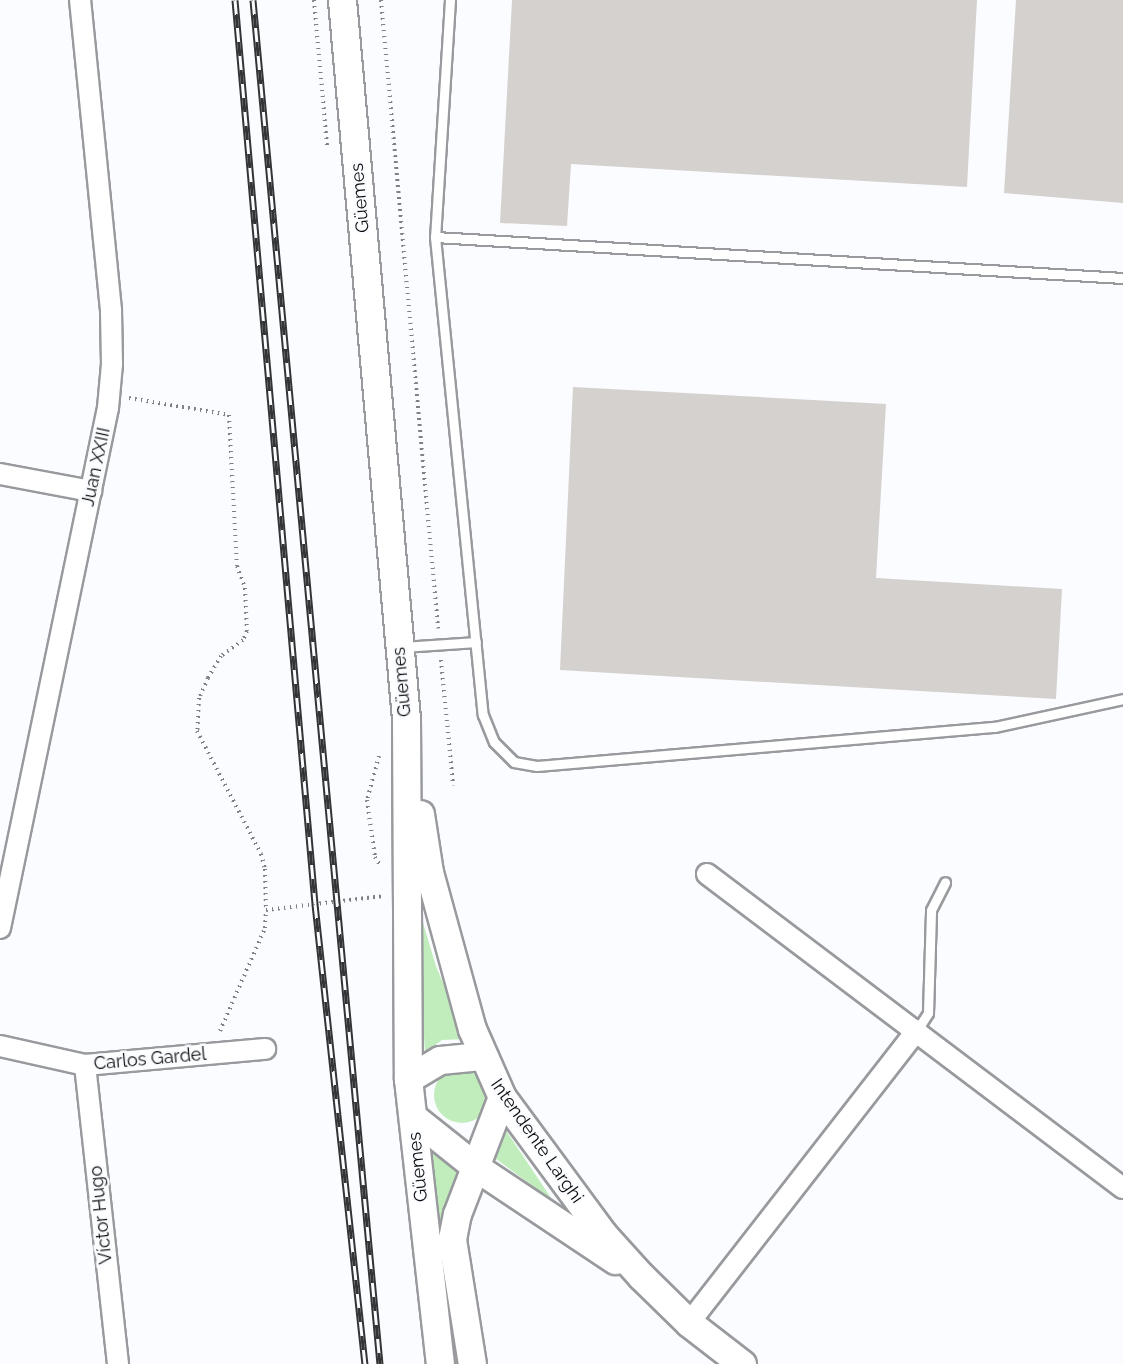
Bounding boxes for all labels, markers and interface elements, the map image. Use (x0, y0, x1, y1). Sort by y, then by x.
street label: Güemes (346, 162, 374, 234)
street label: Juan XXIII (77, 425, 115, 509)
street label: Güemes (388, 646, 416, 718)
street label: Carlos Gardel (93, 1043, 207, 1075)
street label: Intendente Larghi (486, 1075, 588, 1207)
street label: Güemes (404, 1131, 432, 1203)
street label: Víctor Hugo (85, 1164, 117, 1266)

